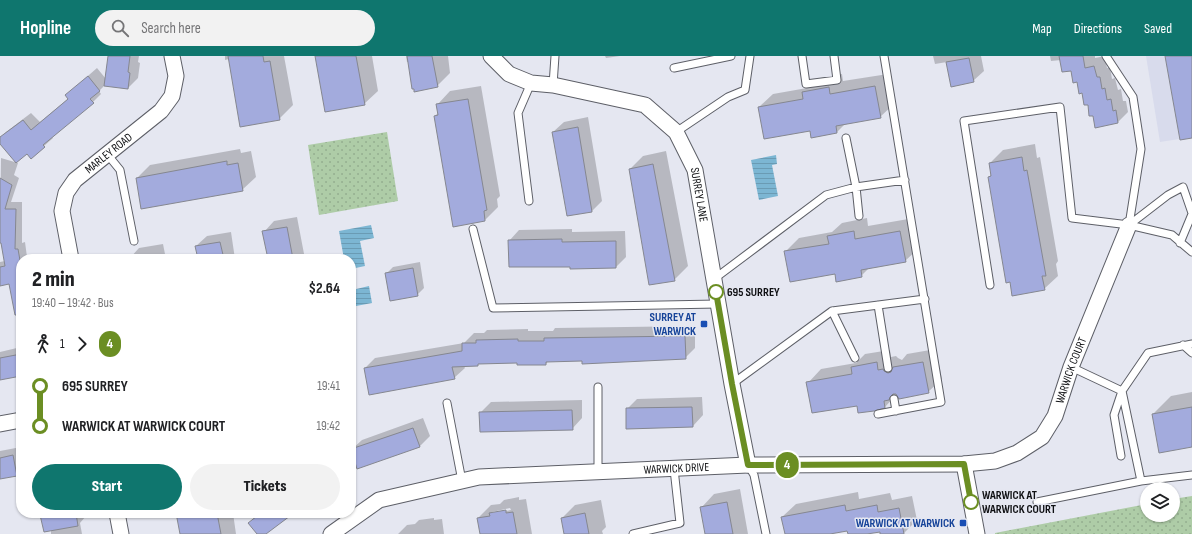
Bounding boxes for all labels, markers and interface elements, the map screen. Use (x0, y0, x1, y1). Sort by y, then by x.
search box (95, 10, 375, 46)
text: Hopline (20, 17, 71, 40)
icon: search (109, 17, 131, 39)
text: Search here (141, 19, 201, 38)
text: Map (1032, 20, 1052, 37)
text: Directions (1074, 20, 1122, 37)
text: Saved (1144, 20, 1172, 37)
street label: MARLEY ROAD (82, 130, 136, 177)
street label: SURREY LANE (687, 166, 711, 223)
text: 2 min (32, 266, 75, 293)
text: $2.64 (308, 279, 340, 298)
marker: 695 SURREY (708, 284, 724, 300)
place label: 695 SURREY (727, 285, 780, 300)
text: 19:40 – 19:42 · Bus (32, 295, 114, 311)
place label: SURREY AT WARWICK (650, 310, 696, 339)
marker: SURREY AT WARWICK (699, 319, 709, 329)
icon: walk (32, 333, 54, 355)
icon: forward (71, 333, 93, 355)
text: 4 (107, 335, 113, 352)
street label: WARWICK COURT (1053, 335, 1090, 406)
text: 1 (60, 336, 65, 352)
text: 695 SURREY (62, 377, 128, 396)
text: 19:41 (317, 378, 340, 394)
text: WARWICK AT WARWICK COURT (62, 417, 225, 436)
text: 19:42 (316, 418, 340, 434)
line badge: 4 (774, 452, 800, 478)
text: 4 (784, 456, 790, 473)
street label: WARWICK DRIVE (643, 460, 710, 478)
button: Start (32, 464, 182, 510)
button: Tickets (190, 464, 340, 510)
map controls (1140, 482, 1180, 522)
button: layers (1140, 482, 1180, 522)
place label: WARWICK AT WARWICK COURT (982, 488, 1056, 517)
marker: WARWICK AT WARWICK COURT (963, 494, 979, 510)
place label: WARWICK AT WARWICK (856, 516, 955, 531)
marker: WARWICK AT WARWICK (958, 518, 968, 528)

